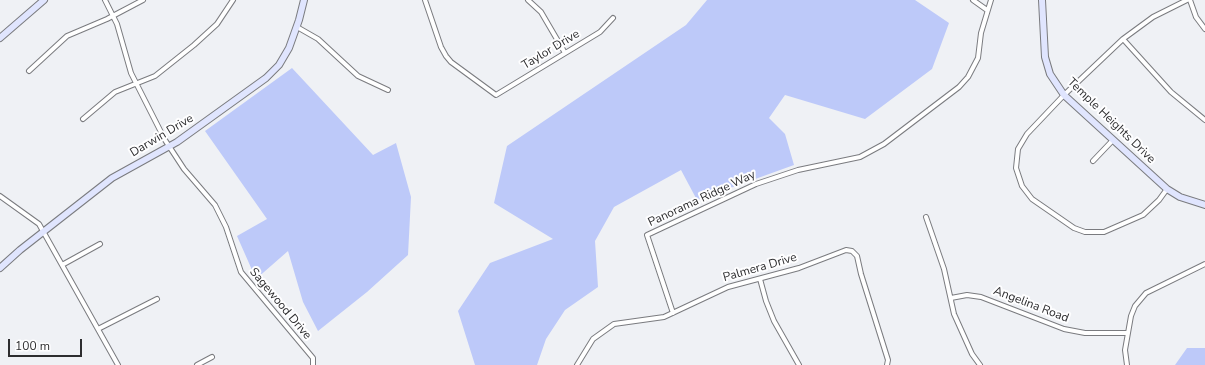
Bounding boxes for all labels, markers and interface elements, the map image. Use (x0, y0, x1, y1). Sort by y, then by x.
street label: Taylor Drive (520, 27, 582, 73)
street label: Temple Heights Drive (1064, 75, 1158, 167)
street label: Darwin Drive (128, 112, 196, 160)
street label: Panorama Ridge Way (646, 168, 758, 230)
street label: Palmera Drive (721, 251, 799, 285)
street label: Sagewood Drive (246, 265, 314, 343)
street label: Angelina Road (991, 284, 1071, 326)
scale bar (10, 331, 84, 357)
text: 100 m (15, 338, 50, 354)

